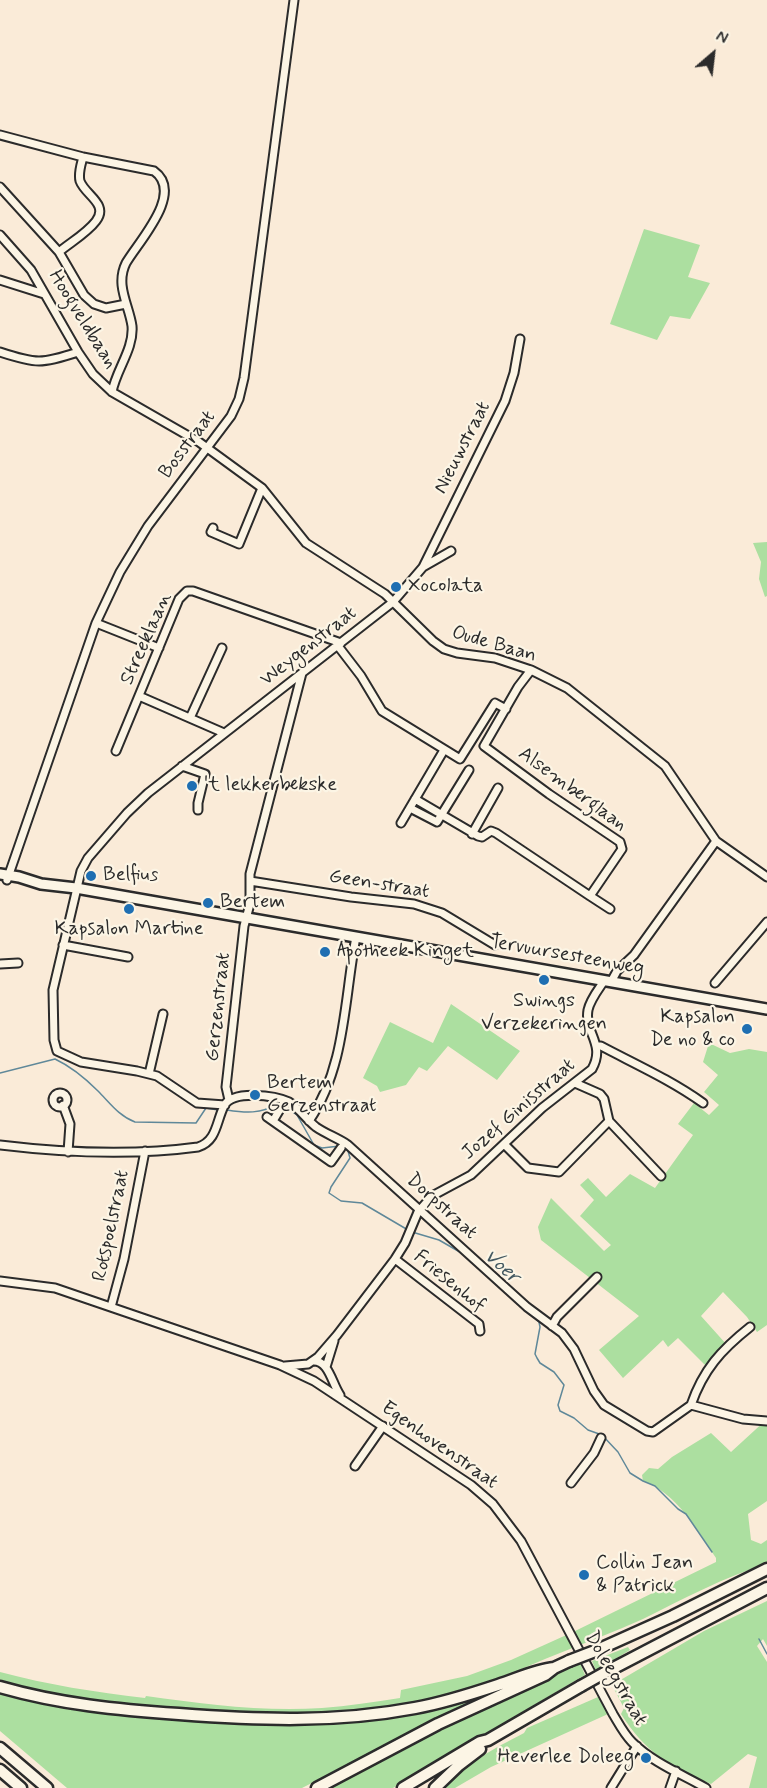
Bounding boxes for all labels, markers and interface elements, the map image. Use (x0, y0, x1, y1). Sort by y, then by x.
north arrow (683, 24, 743, 84)
text: N (712, 26, 731, 49)
street label: Hoogveldbaan (42, 266, 122, 374)
street label: Nieuwstraat (429, 398, 497, 498)
street label: Bosstraat (155, 406, 221, 484)
place label: Xocolata (408, 575, 483, 599)
marker: Xocolata (389, 580, 403, 594)
street label: Streeklaan (116, 589, 178, 689)
street label: Weygenstraat (256, 602, 362, 692)
street label: Oude Baan (449, 621, 539, 669)
street label: Alsemberglaan (513, 742, 631, 838)
place label: 't lekkerbekske (204, 774, 337, 798)
marker: 't lekkerbekske (185, 779, 199, 793)
place label: Belfius (103, 864, 158, 888)
street label: Geen-straat (327, 865, 431, 905)
marker: Belfius (84, 869, 98, 883)
place label: Bertem (220, 891, 285, 915)
marker: Bertem (201, 896, 215, 910)
marker: Kapsalon Martine (122, 902, 136, 916)
place label: Kapsalon Martine (54, 918, 204, 942)
street label: Tervuursesteenweg (488, 931, 646, 981)
place label: Apotheek Kinget (337, 940, 474, 964)
marker: Apotheek Kinget (318, 945, 332, 959)
street label: Gerzenstraat (201, 951, 237, 1063)
marker: Swings Verzekeringen (537, 973, 551, 987)
place label: Swings Verzekeringen (481, 990, 607, 1037)
place label: Kapsalon De no & co (650, 1006, 735, 1053)
marker: Kapsalon De no & co (740, 1022, 754, 1036)
street label: Jozef Ginisstraat (457, 1054, 581, 1166)
place label: Bertem Gerzenstraat (267, 1072, 377, 1119)
marker: Bertem Gerzenstraat (248, 1088, 262, 1102)
street label: Rotspoelstraat (88, 1168, 136, 1284)
street label: Dorpstraat (400, 1169, 482, 1245)
water label: Voer (478, 1244, 524, 1290)
street label: Friesenhof (408, 1246, 490, 1318)
street label: Egenhovenstraat (376, 1397, 502, 1495)
place label: Collin Jean & Patrick (596, 1552, 693, 1599)
marker: Collin Jean & Patrick (577, 1568, 591, 1582)
street label: Doleegstraat (578, 1627, 652, 1731)
place label: Heverlee Doleeg (497, 1746, 634, 1770)
marker: Heverlee Doleeg (639, 1751, 653, 1765)

